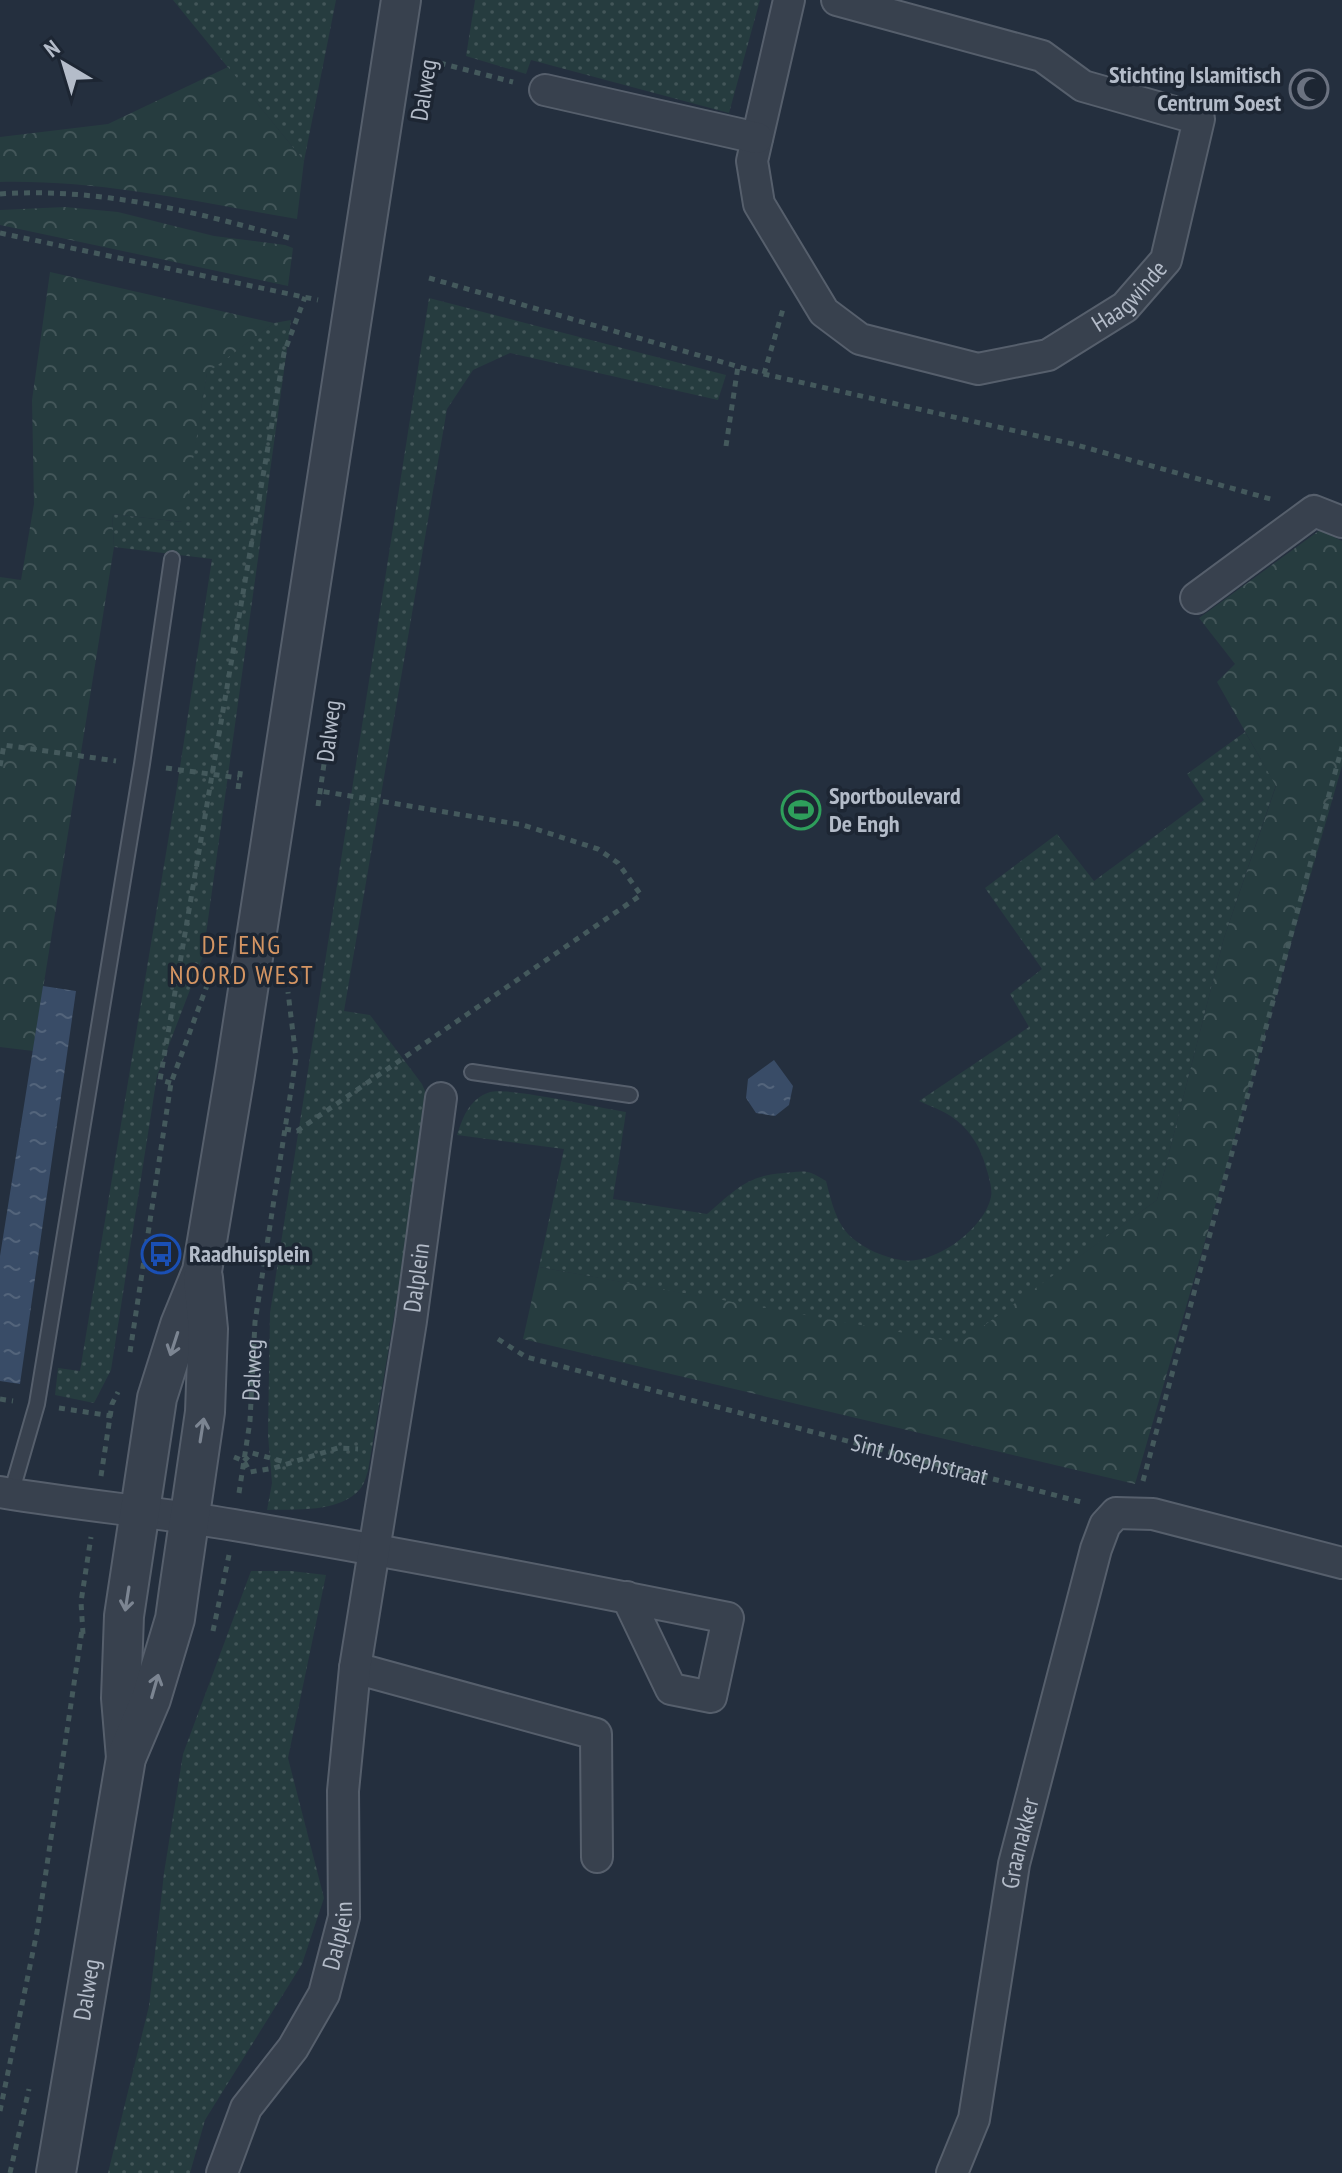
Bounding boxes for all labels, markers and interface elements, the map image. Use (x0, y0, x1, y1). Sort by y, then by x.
north arrow (24, 24, 104, 104)
text: N (38, 34, 65, 63)
street label: Dalweg (403, 57, 444, 123)
place label: Stichting Islamitisch Centrum Soest (1109, 59, 1281, 118)
mosque icon: Stichting Islamitisch Centrum Soest (1288, 68, 1330, 110)
street label: Haagwinde (1086, 254, 1174, 339)
street label: Dalweg (309, 698, 348, 764)
place label: Sportboulevard De Engh (829, 780, 961, 839)
sports icon: Sportboulevard De Engh (780, 789, 822, 831)
district label: DE ENG NOORD WEST (169, 928, 315, 991)
bus stop icon: Raadhuisplein (140, 1233, 182, 1275)
place label: Raadhuisplein (189, 1238, 310, 1269)
street label: Dalplein (396, 1241, 436, 1314)
one-way arrow (166, 1331, 181, 1356)
street label: Dalweg (235, 1338, 269, 1402)
one-way arrow (195, 1418, 210, 1444)
street label: Sint Josephstraat (848, 1427, 992, 1492)
one-way arrow (119, 1586, 134, 1611)
one-way arrow (148, 1673, 163, 1699)
street label: Graanakker (994, 1794, 1046, 1891)
street label: Dalplein (315, 1901, 359, 1973)
street label: Dalweg (66, 1956, 107, 2023)

